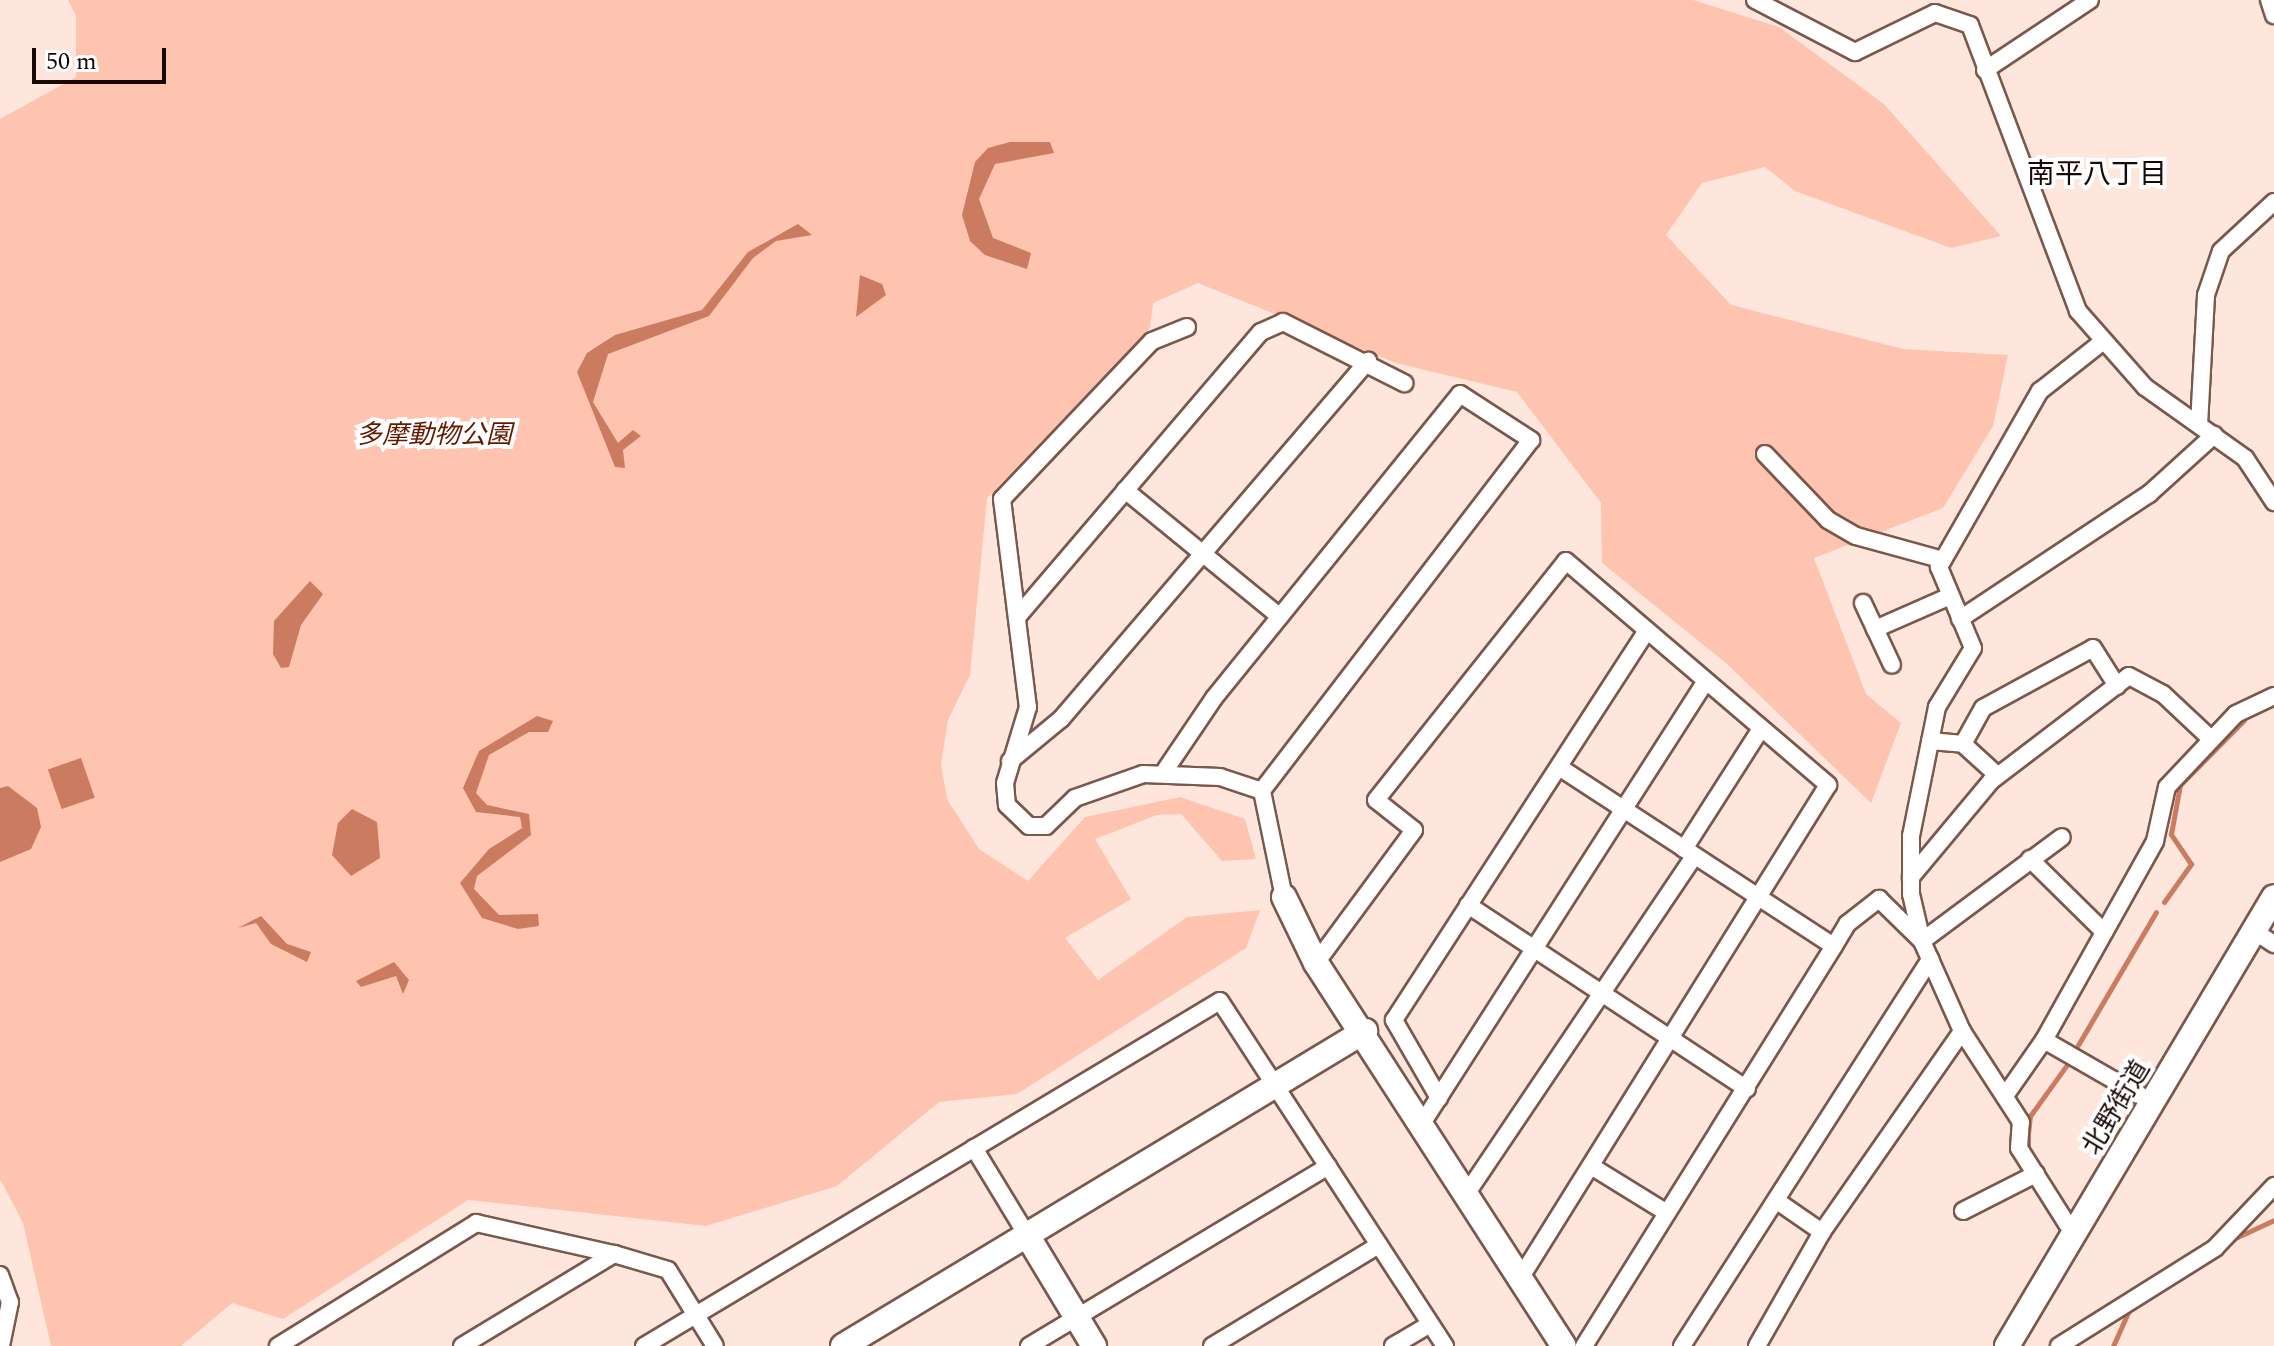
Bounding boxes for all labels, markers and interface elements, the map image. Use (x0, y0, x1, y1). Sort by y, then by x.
scale bar (36, 32, 170, 82)
text: 50 m (46, 44, 97, 80)
district label: 南平八丁目 (2027, 158, 2167, 192)
park label: 多摩動物公園 (356, 420, 512, 452)
street label: 北野街道 (2077, 1055, 2157, 1161)

